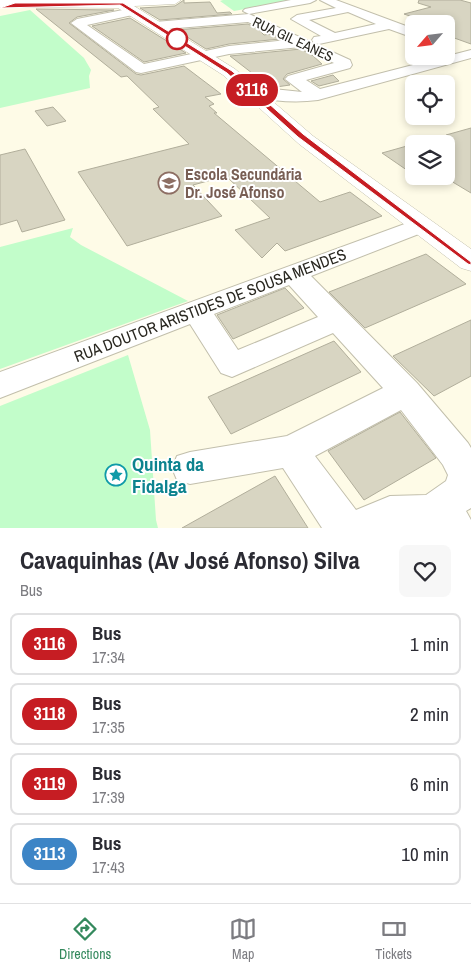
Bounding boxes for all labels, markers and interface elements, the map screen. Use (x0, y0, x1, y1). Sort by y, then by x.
street label: RUA GIL EANES (250, 12, 337, 66)
north arrow (405, 15, 455, 65)
map controls (405, 15, 455, 185)
unlabelled marker (166, 28, 188, 50)
line badge: 3116 (217, 74, 287, 106)
button: locate (405, 75, 455, 125)
text: 3116 (236, 77, 268, 102)
button: layers (405, 135, 455, 185)
place label: Escola Secundária Dr. José Afonso (185, 163, 302, 203)
school or university icon: Escola Secundária Dr. José Afonso (157, 171, 181, 195)
street label: RUA DOUTOR ARISTIDES DE SOUSA MENDES (71, 243, 350, 367)
place label: Quinta da Fidalga (132, 451, 204, 499)
place icon: Quinta da Fidalga (104, 463, 128, 487)
text: Cavaquinhas (Av José Afonso) Silva (20, 544, 360, 576)
button: heart (399, 545, 451, 597)
text: Bus (20, 579, 43, 601)
text: Bus (92, 620, 121, 646)
text: 3116 (33, 631, 66, 656)
text: 1 min (410, 631, 449, 657)
text: 17:34 (92, 646, 125, 668)
text: Bus (92, 690, 121, 716)
text: 3118 (33, 701, 66, 726)
text: 2 min (410, 701, 449, 727)
text: 17:35 (92, 716, 125, 738)
text: Bus (92, 760, 121, 786)
text: 3119 (33, 771, 66, 796)
text: 6 min (410, 771, 449, 797)
text: 17:39 (92, 786, 125, 808)
text: Bus (92, 830, 121, 856)
text: 3113 (33, 841, 66, 866)
text: 10 min (401, 841, 449, 867)
text: 17:43 (92, 856, 125, 878)
tab: Directions (59, 915, 111, 963)
tab: Map (229, 915, 257, 963)
tab: Tickets (375, 915, 412, 963)

